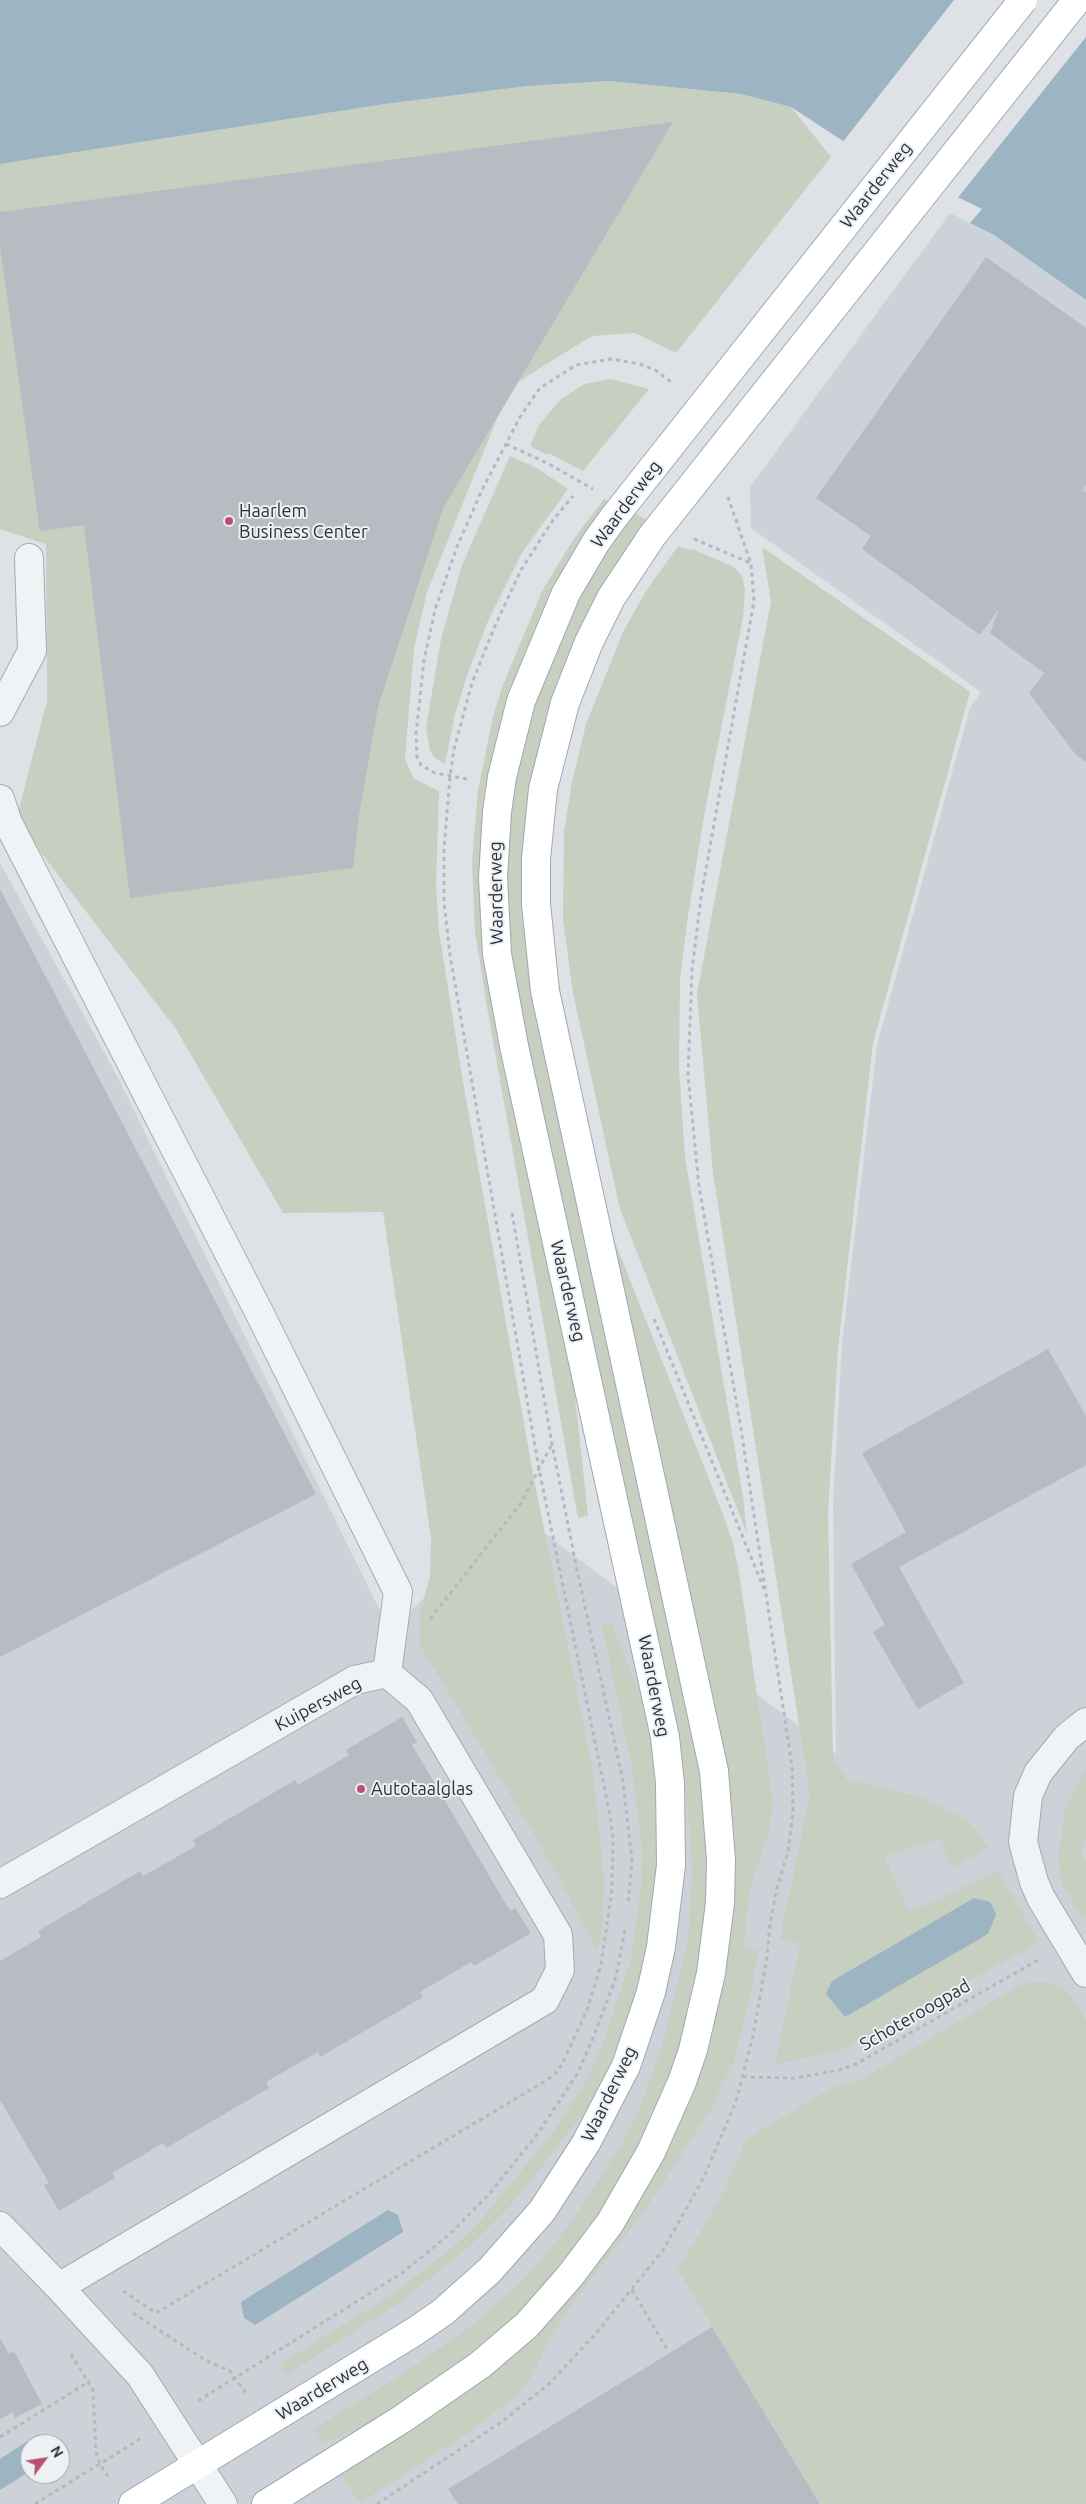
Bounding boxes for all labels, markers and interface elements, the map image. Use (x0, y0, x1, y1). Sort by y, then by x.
street label: Waarderweg (836, 138, 916, 232)
street label: Waarderweg (586, 456, 666, 552)
place label: Haarlem Business Center (239, 500, 368, 542)
marker: Haarlem Business Center (223, 515, 235, 527)
street label: Waarderweg (484, 841, 508, 945)
street label: Waarderweg (546, 1238, 590, 1344)
street label: Waarderweg (634, 1633, 674, 1739)
street label: Kuipersweg (271, 1672, 365, 1736)
place label: Autotaalglas (371, 1778, 473, 1800)
marker: Autotaalglas (355, 1783, 367, 1795)
street label: Schoteroogpad (856, 1975, 974, 2055)
street label: Waarderweg (577, 2043, 641, 2145)
street label: Waarderweg (272, 2353, 372, 2425)
north arrow (20, 2434, 70, 2484)
text: N (47, 2443, 67, 2460)

